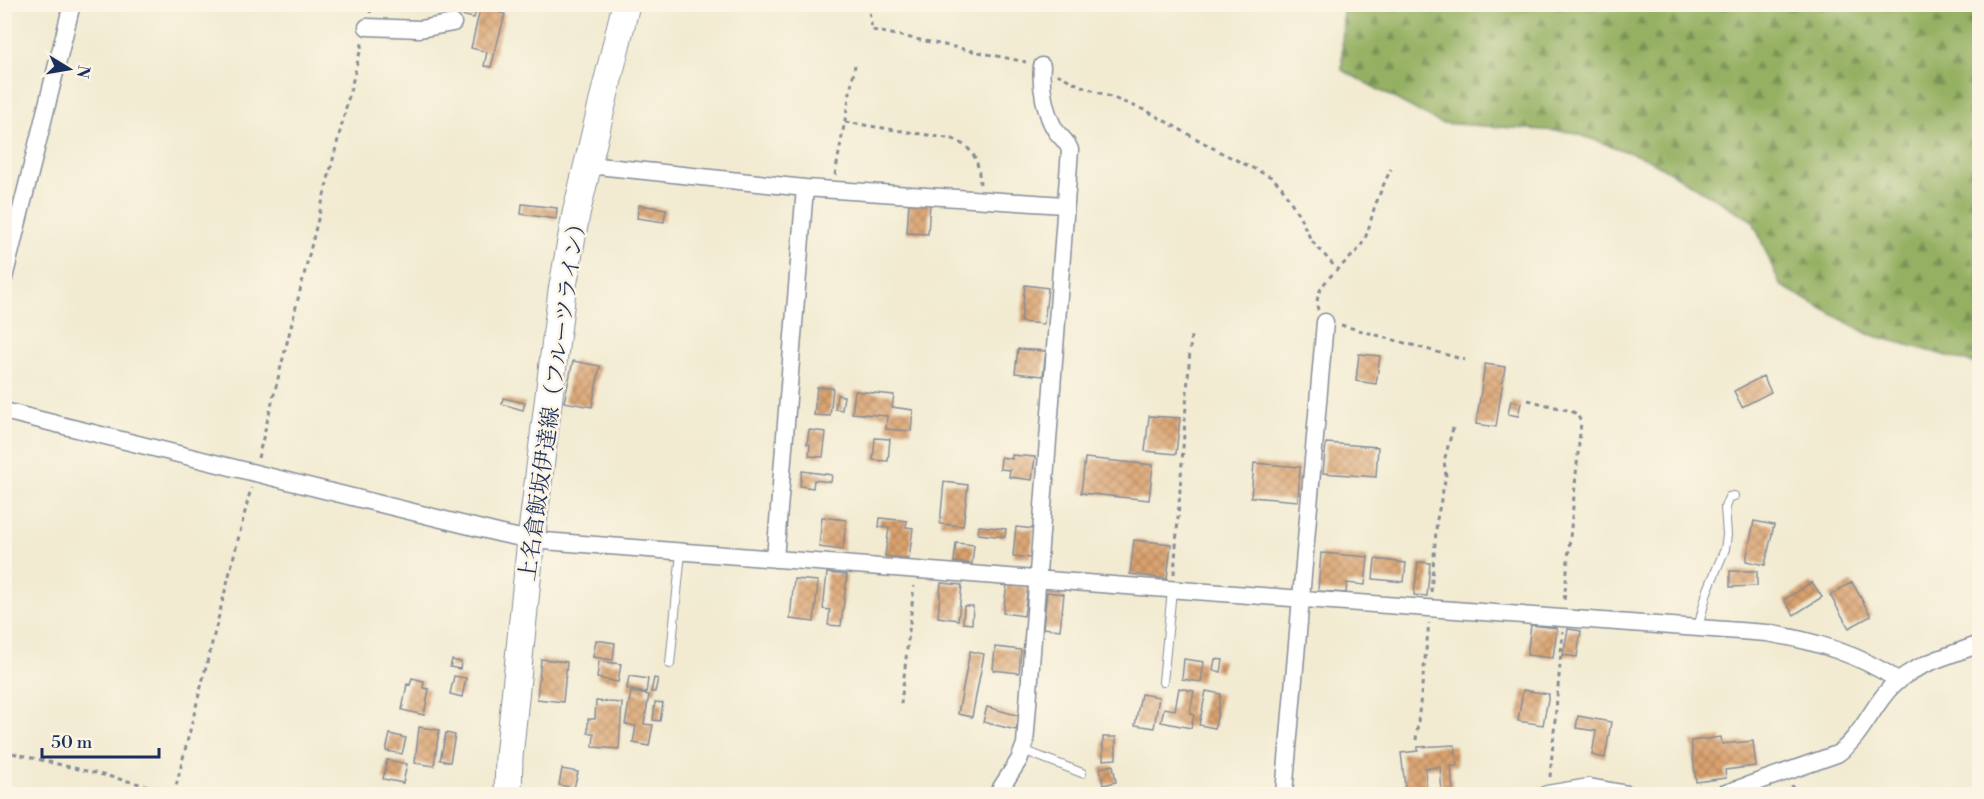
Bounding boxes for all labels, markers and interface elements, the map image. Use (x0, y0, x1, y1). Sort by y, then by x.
north arrow (39, 39, 99, 99)
text: N (72, 64, 94, 80)
street label: 上名倉飯坂伊達線（フルーツライン） (514, 211, 593, 583)
scale bar (42, 721, 159, 759)
text: 50 m (51, 731, 93, 754)

